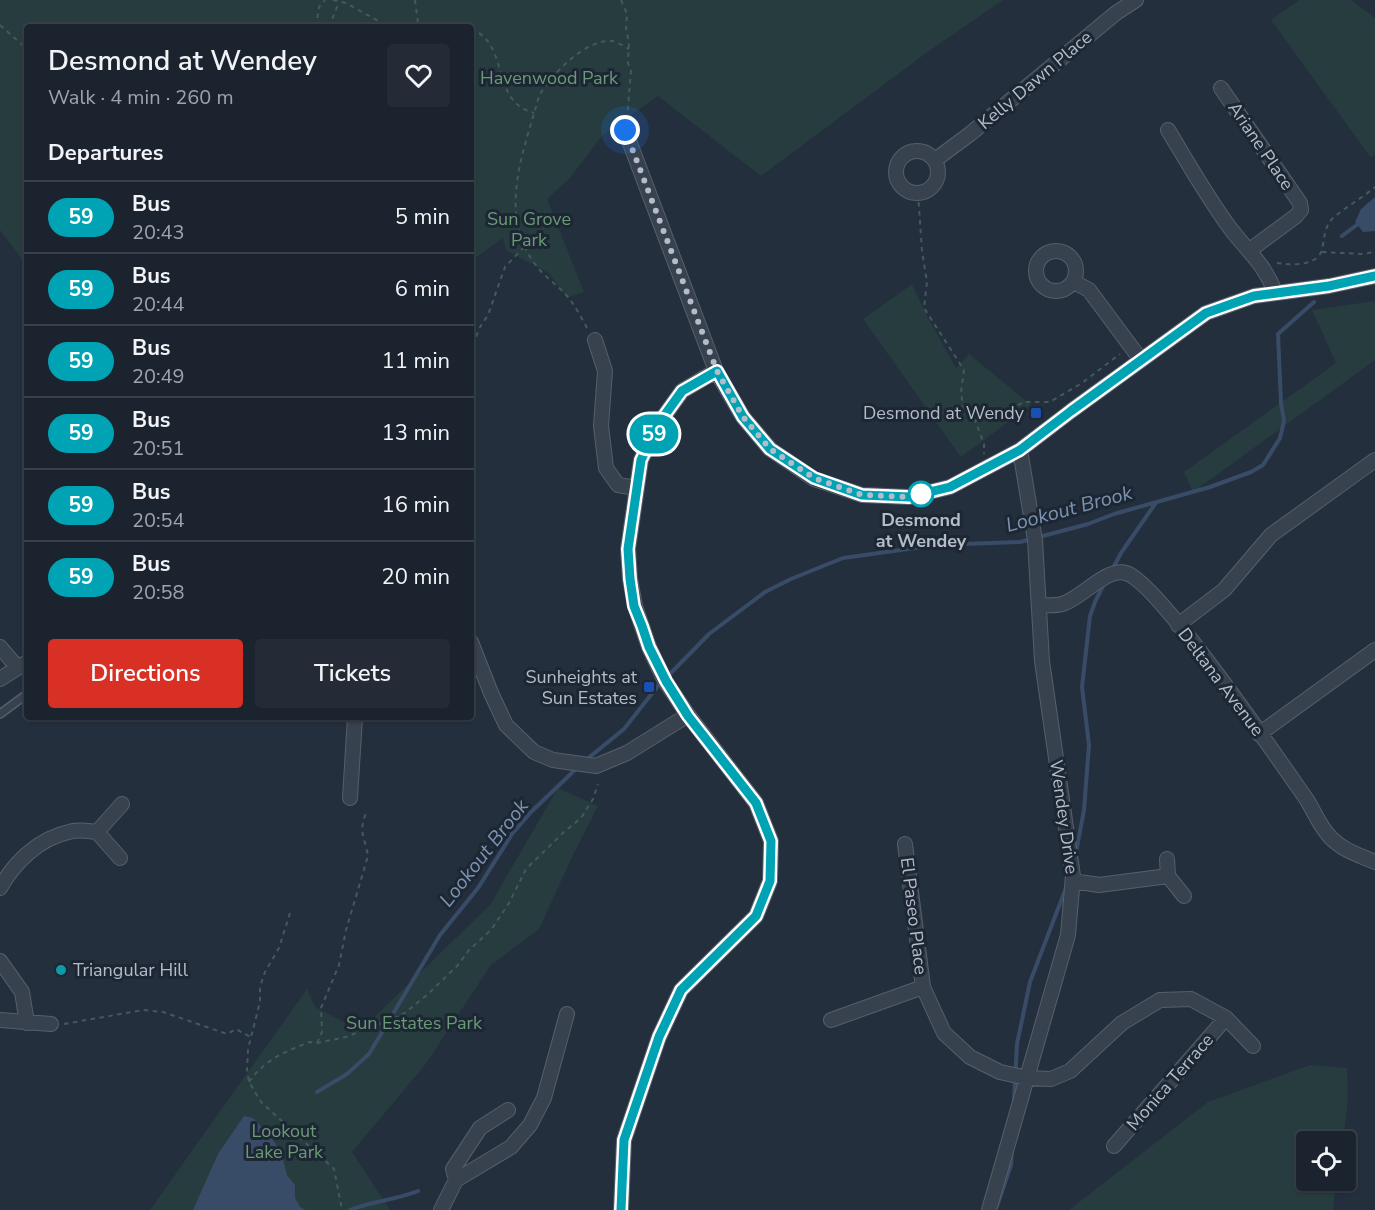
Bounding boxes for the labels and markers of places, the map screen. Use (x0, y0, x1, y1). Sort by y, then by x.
place label: Desmond at Wendy (863, 401, 1025, 425)
marker: Desmond at Wendy (1029, 406, 1043, 420)
marker: Desmond at Wendey (908, 481, 934, 507)
place label: Desmond at Wendey (876, 508, 967, 553)
place label: Sunheights at Sun Estates (525, 665, 638, 710)
marker: Sunheights at Sun Estates (642, 680, 656, 694)
place label: Triangular Hill (73, 958, 189, 982)
marker: Triangular Hill (54, 963, 68, 977)

